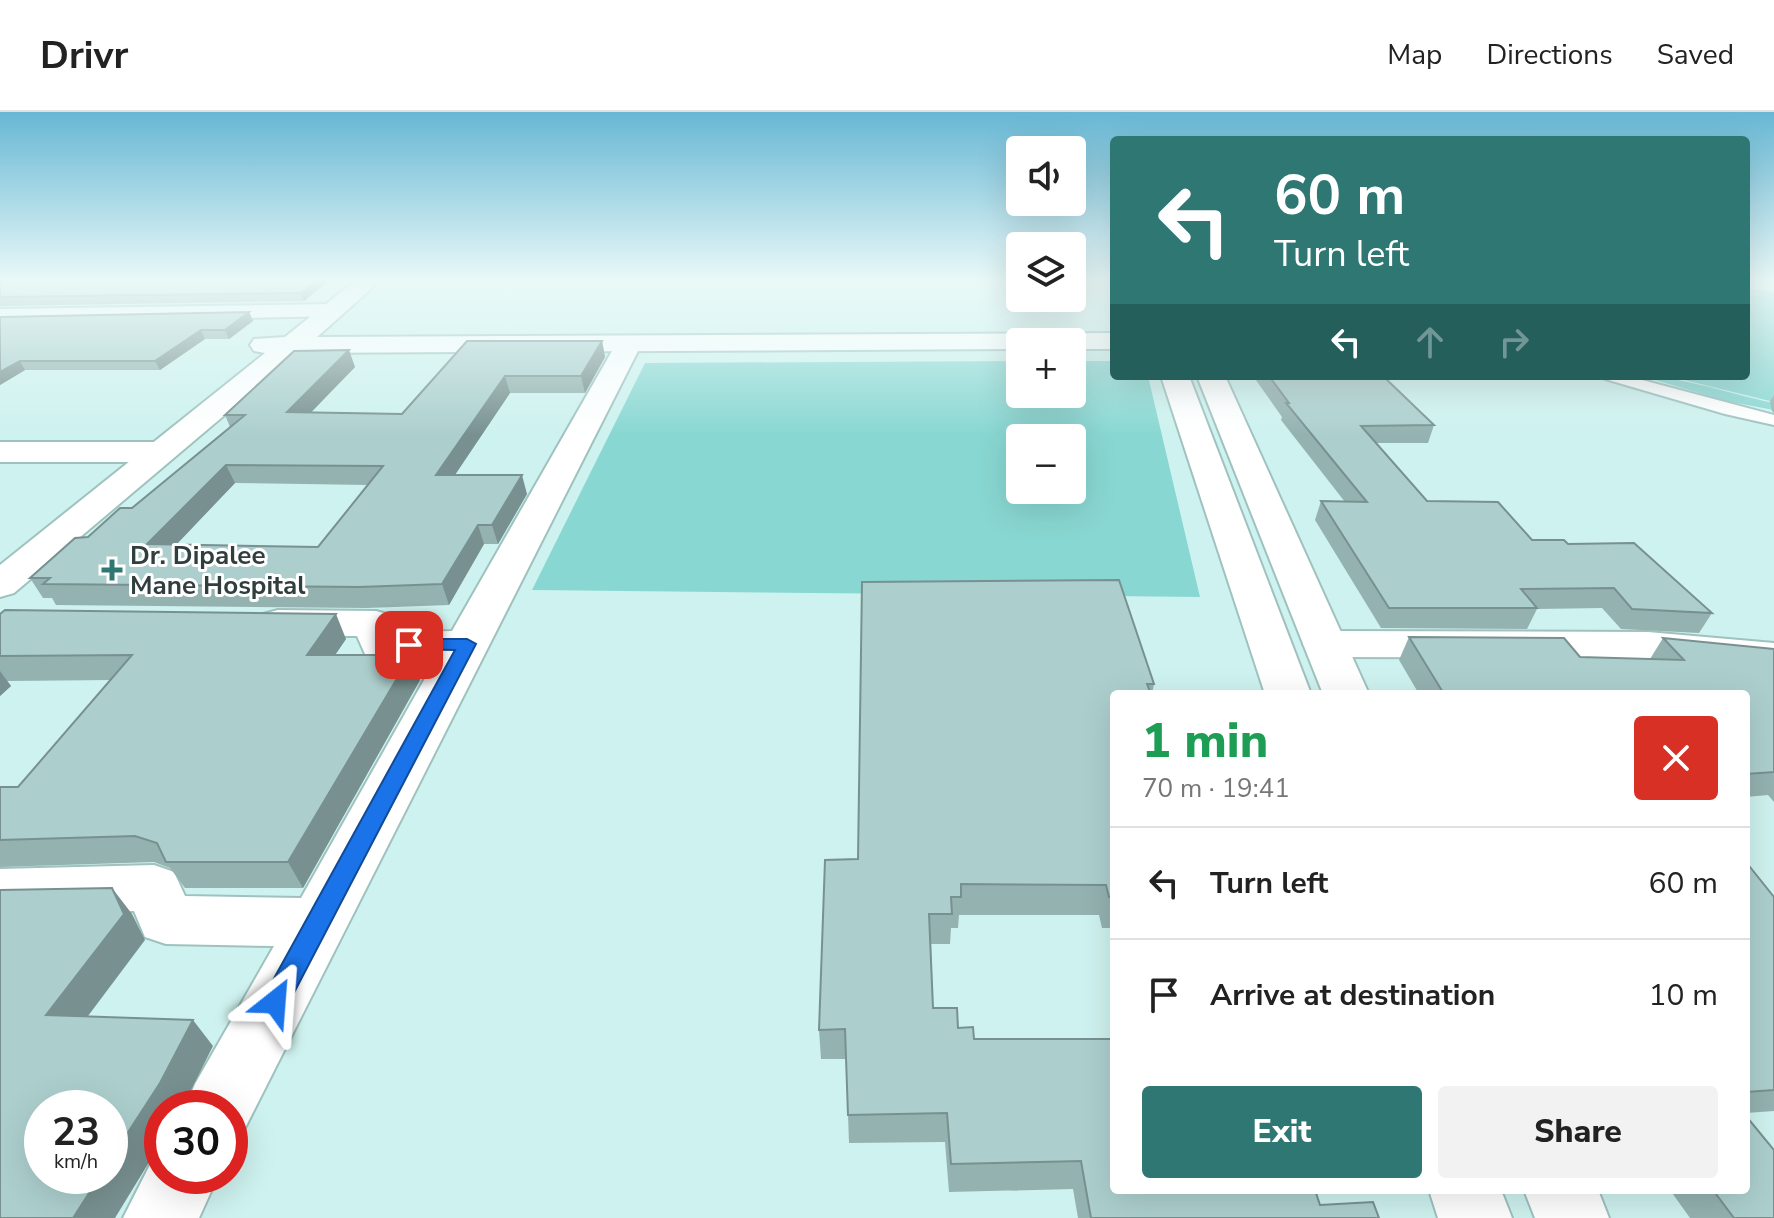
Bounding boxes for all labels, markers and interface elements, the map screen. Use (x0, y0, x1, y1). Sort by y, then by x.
text: Drivr (40, 30, 128, 81)
text: Map (1387, 36, 1442, 74)
text: Directions (1486, 36, 1613, 74)
text: Saved (1657, 36, 1734, 74)
map controls (1006, 136, 1086, 504)
button: sound (1006, 136, 1086, 216)
text: 60 m (1274, 157, 1405, 234)
icon: left (1142, 168, 1246, 272)
text: Turn left (1274, 230, 1409, 279)
button: layers (1006, 232, 1086, 312)
icon: left (1324, 320, 1368, 364)
icon: ahead (1408, 320, 1452, 364)
icon: right (1492, 320, 1536, 364)
button: + (1006, 328, 1086, 408)
button: − (1006, 424, 1086, 504)
place label: Dr. Dipalee Mane Hospital (130, 538, 306, 603)
marker: Dr. Dipalee Mane Hospital (101, 559, 123, 581)
pin (375, 611, 443, 679)
icon: arrive (387, 623, 431, 667)
text: 1 min (1142, 708, 1268, 774)
button: close (1634, 716, 1718, 800)
text: 70 m · 19:41 (1142, 771, 1290, 806)
icon: left (1142, 861, 1186, 905)
text: Turn left (1210, 863, 1328, 904)
text: 60 m (1649, 863, 1718, 904)
position arrow (233, 960, 317, 1044)
icon: arrive (1142, 973, 1186, 1017)
text: Arrive at destination (1210, 975, 1495, 1016)
text: 10 m (1649, 975, 1718, 1016)
button: Exit (1142, 1086, 1422, 1178)
button: Share (1438, 1086, 1718, 1178)
speed limit sign: 30 (144, 1090, 248, 1194)
text: 23 (52, 1105, 100, 1159)
text: km/h (54, 1148, 98, 1175)

